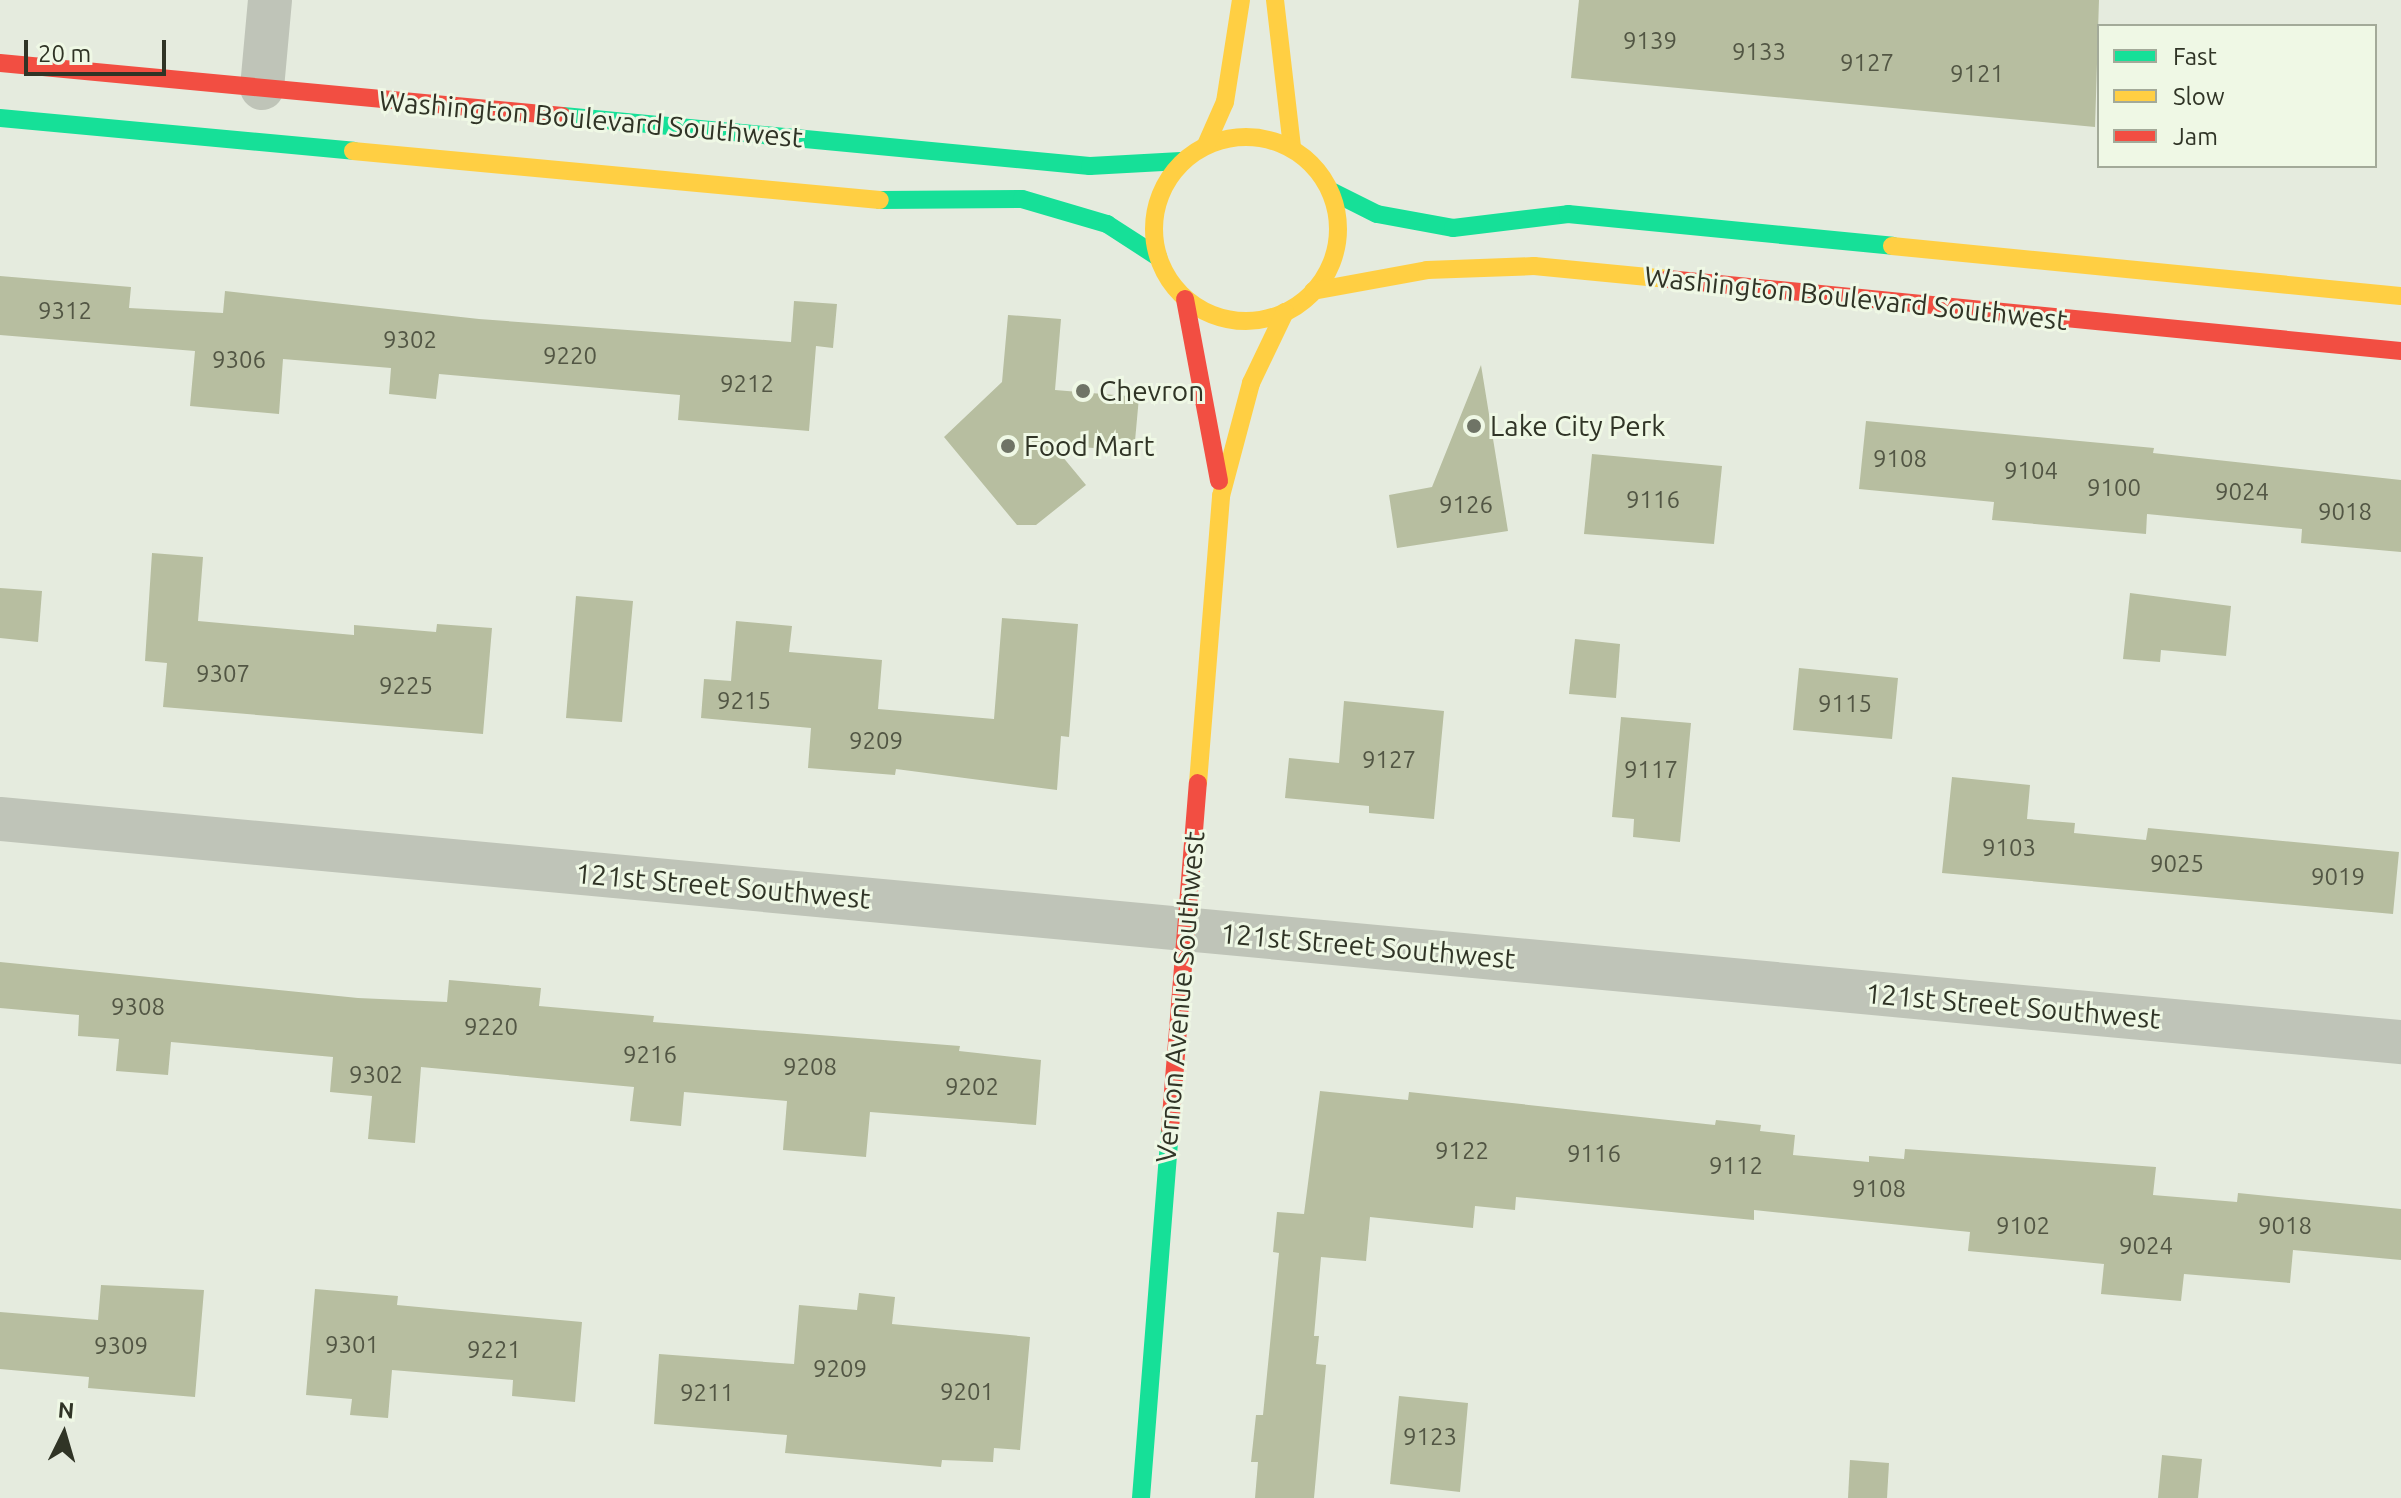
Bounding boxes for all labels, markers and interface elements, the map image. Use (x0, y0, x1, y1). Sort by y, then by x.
scale bar (28, 24, 170, 74)
legend (2097, 24, 2377, 168)
house number: 9139 (1623, 27, 1677, 55)
house number: 9133 (1732, 38, 1786, 66)
text: 20 m (38, 40, 91, 67)
text: Fast (2173, 43, 2217, 70)
house number: 9127 (1840, 49, 1894, 77)
house number: 9121 (1950, 60, 2004, 88)
text: Slow (2173, 83, 2225, 110)
street label: Washington Boulevard Southwest (378, 84, 804, 154)
text: Jam (2173, 123, 2218, 150)
street label: Washington Boulevard Southwest (1643, 259, 2069, 337)
house number: 9312 (38, 297, 92, 325)
house number: 9302 (383, 326, 437, 354)
house number: 9220 (543, 342, 597, 370)
house number: 9306 (212, 346, 266, 374)
house number: 9212 (720, 370, 774, 398)
place label: Chevron (1099, 374, 1204, 408)
marker: Chevron (1074, 382, 1092, 400)
place label: Lake City Perk (1490, 409, 1666, 443)
marker: Lake City Perk (1465, 417, 1483, 435)
place label: Food Mart (1024, 429, 1155, 463)
marker: Food Mart (999, 437, 1017, 455)
house number: 9108 (1873, 445, 1927, 473)
house number: 9104 (2004, 457, 2058, 485)
house number: 9100 (2087, 474, 2141, 502)
house number: 9024 (2215, 478, 2269, 506)
house number: 9116 (1626, 486, 1680, 514)
house number: 9126 (1439, 491, 1493, 519)
house number: 9018 (2318, 498, 2372, 526)
house number: 9307 (196, 660, 250, 688)
house number: 9225 (379, 672, 433, 700)
house number: 9215 (717, 687, 771, 715)
house number: 9115 (1818, 690, 1872, 718)
house number: 9209 (849, 727, 903, 755)
house number: 9127 (1362, 746, 1416, 774)
house number: 9117 (1624, 756, 1678, 784)
street label: Vernon Avenue Southwest (1149, 830, 1211, 1164)
house number: 9103 (1982, 834, 2036, 862)
house number: 9025 (2150, 850, 2204, 878)
street label: 121st Street Southwest (574, 856, 872, 916)
house number: 9019 (2311, 863, 2365, 891)
street label: 121st Street Southwest (1219, 916, 1517, 976)
street label: 121st Street Southwest (1864, 976, 2162, 1036)
house number: 9308 (111, 993, 165, 1021)
house number: 9220 (464, 1013, 518, 1041)
house number: 9216 (623, 1041, 677, 1069)
house number: 9208 (783, 1053, 837, 1081)
house number: 9302 (349, 1061, 403, 1089)
house number: 9202 (945, 1073, 999, 1101)
house number: 9122 (1435, 1137, 1489, 1165)
house number: 9116 (1567, 1140, 1621, 1168)
house number: 9112 (1709, 1152, 1763, 1180)
house number: 9108 (1852, 1175, 1906, 1203)
house number: 9102 (1996, 1212, 2050, 1240)
house number: 9018 (2258, 1212, 2312, 1240)
house number: 9024 (2119, 1232, 2173, 1260)
house number: 9301 (325, 1331, 379, 1359)
house number: 9309 (94, 1332, 148, 1360)
house number: 9221 (467, 1336, 521, 1364)
house number: 9209 (813, 1355, 867, 1383)
house number: 9201 (940, 1378, 994, 1406)
house number: 9211 (680, 1379, 734, 1407)
north arrow (24, 1394, 104, 1474)
text: N (57, 1396, 75, 1423)
house number: 9123 (1403, 1423, 1457, 1451)

